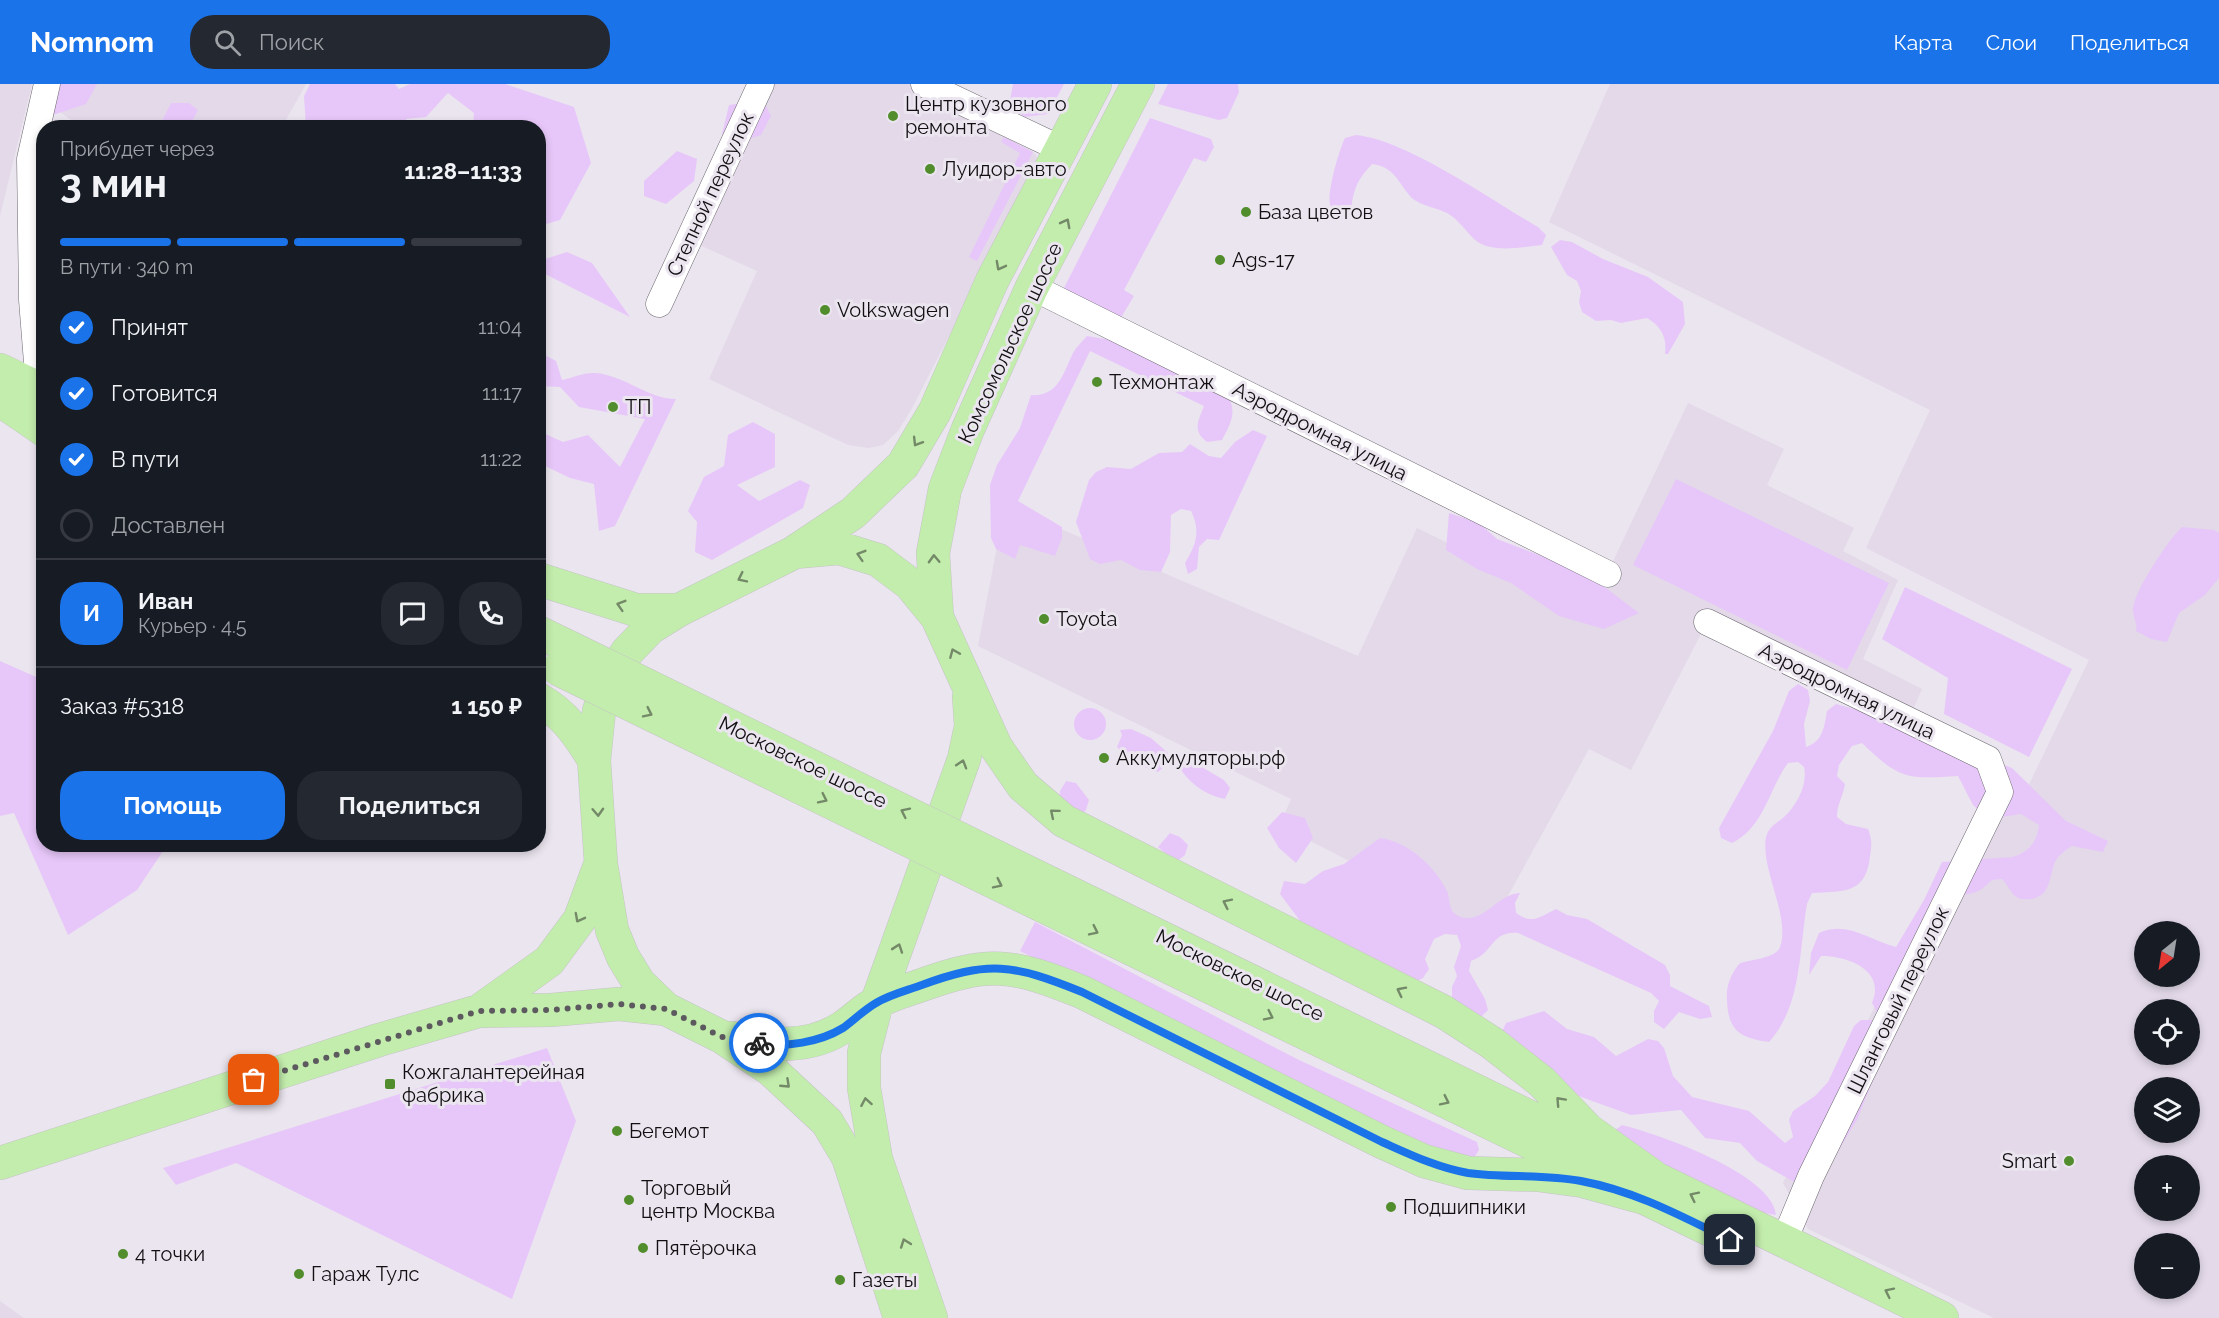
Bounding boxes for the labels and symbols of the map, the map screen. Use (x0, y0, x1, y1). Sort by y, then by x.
place label: Центр кузовного ремонта (905, 92, 1067, 139)
street label: Степной переулок (661, 108, 759, 280)
marker: Центр кузовного ремонта (886, 109, 900, 123)
place label: Луидор-авто (942, 157, 1067, 181)
marker: Луидор-авто (923, 162, 937, 176)
place label: База цветов (1258, 200, 1373, 224)
marker: База цветов (1239, 205, 1253, 219)
one-way arrow (1058, 219, 1070, 230)
street label: Комсомольское шоссе (953, 239, 1067, 447)
place label: Ags-17 (1232, 248, 1295, 272)
marker: Ags-17 (1213, 253, 1227, 267)
one-way arrow (996, 260, 1007, 271)
place label: Volkswagen (837, 298, 949, 322)
marker: Volkswagen (818, 303, 832, 317)
place label: Техмонтаж (1109, 370, 1215, 394)
marker: Техмонтаж (1090, 375, 1104, 389)
street label: Аэродромная улица (1229, 377, 1411, 485)
place label: ТП (625, 395, 651, 419)
marker: ТП (606, 400, 620, 414)
one-way arrow (912, 436, 924, 446)
one-way arrow (856, 550, 867, 562)
one-way arrow (928, 555, 940, 564)
one-way arrow (738, 571, 749, 582)
one-way arrow (616, 600, 627, 612)
place label: Toyota (1056, 607, 1117, 631)
marker: Toyota (1037, 612, 1051, 626)
street label: Аэродромная улица (1755, 638, 1939, 744)
one-way arrow (949, 648, 961, 659)
one-way arrow (642, 705, 653, 717)
street label: Московское шоссе (715, 711, 891, 813)
place label: Аккумуляторы.рф (1116, 746, 1285, 770)
marker: Аккумуляторы.рф (1097, 751, 1111, 765)
one-way arrow (955, 759, 967, 770)
one-way arrow (817, 791, 828, 803)
one-way arrow (900, 807, 911, 819)
one-way arrow (591, 808, 604, 817)
one-way arrow (1050, 809, 1061, 820)
one-way arrow (992, 877, 1003, 889)
one-way arrow (1222, 899, 1233, 910)
street label: Шланговый переулок (1842, 902, 1954, 1098)
one-way arrow (575, 912, 586, 922)
north arrow (2134, 921, 2200, 987)
one-way arrow (1087, 924, 1098, 935)
street label: Московское шоссе (1152, 924, 1328, 1026)
one-way arrow (890, 943, 903, 954)
one-way arrow (1397, 986, 1408, 998)
one-way arrow (1263, 1009, 1274, 1020)
courier (729, 1013, 789, 1073)
pin (228, 1054, 279, 1105)
place label: Кожгалантерейная фабрика (402, 1060, 585, 1107)
one-way arrow (778, 1076, 789, 1087)
marker: Кожгалантерейная фабрика (383, 1077, 397, 1091)
one-way arrow (1438, 1094, 1449, 1106)
one-way arrow (861, 1097, 873, 1106)
one-way arrow (1557, 1097, 1568, 1108)
place label: Бегемот (629, 1119, 710, 1143)
marker: Бегемот (610, 1124, 624, 1138)
place label: Smart (2002, 1149, 2057, 1173)
marker: Smart (2062, 1154, 2076, 1168)
place label: Торговый центр Москва (641, 1176, 775, 1223)
one-way arrow (1689, 1192, 1700, 1204)
marker: Торговый центр Москва (622, 1193, 636, 1207)
place label: Подшипники (1403, 1195, 1526, 1219)
marker: Подшипники (1384, 1200, 1398, 1214)
pin (1704, 1214, 1755, 1265)
place label: Пятёрочка (655, 1236, 757, 1260)
one-way arrow (900, 1238, 913, 1249)
marker: Пятёрочка (636, 1241, 650, 1255)
place label: 4 точки (135, 1242, 205, 1266)
marker: 4 точки (116, 1247, 130, 1261)
place label: Гараж Тулс (311, 1262, 420, 1286)
marker: Гараж Тулс (292, 1267, 306, 1281)
place label: Газеты (852, 1268, 917, 1292)
marker: Газеты (833, 1273, 847, 1287)
one-way arrow (1885, 1288, 1896, 1300)

